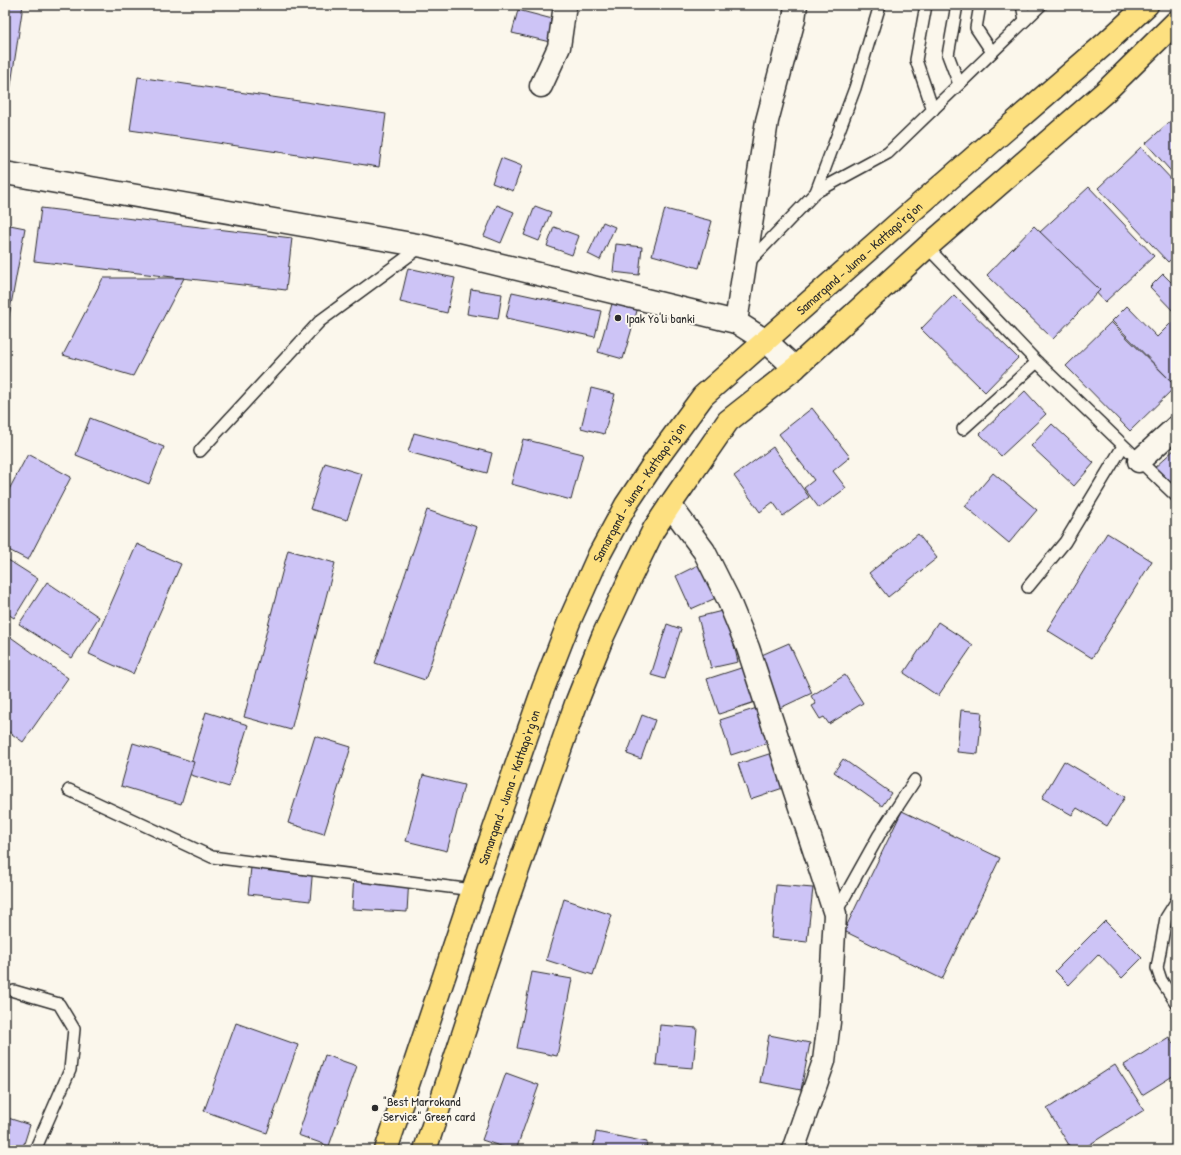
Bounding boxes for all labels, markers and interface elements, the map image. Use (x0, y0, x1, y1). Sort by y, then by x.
street label: Samarqand - Juma - Kattaqo‘rg‘on (792, 197, 926, 319)
place label: Ipak Yo'li banki (626, 309, 695, 327)
marker: Ipak Yo'li banki (613, 313, 623, 323)
street label: Samarqand - Juma - Kattaqo‘rg‘on (588, 418, 690, 565)
street label: Samarqand - Juma - Kattaqo‘rg‘on (474, 707, 544, 867)
place label: "Best Marrokand Service" Green card (383, 1092, 475, 1125)
marker: "Best Marrokand Service" Green card (370, 1103, 380, 1113)

